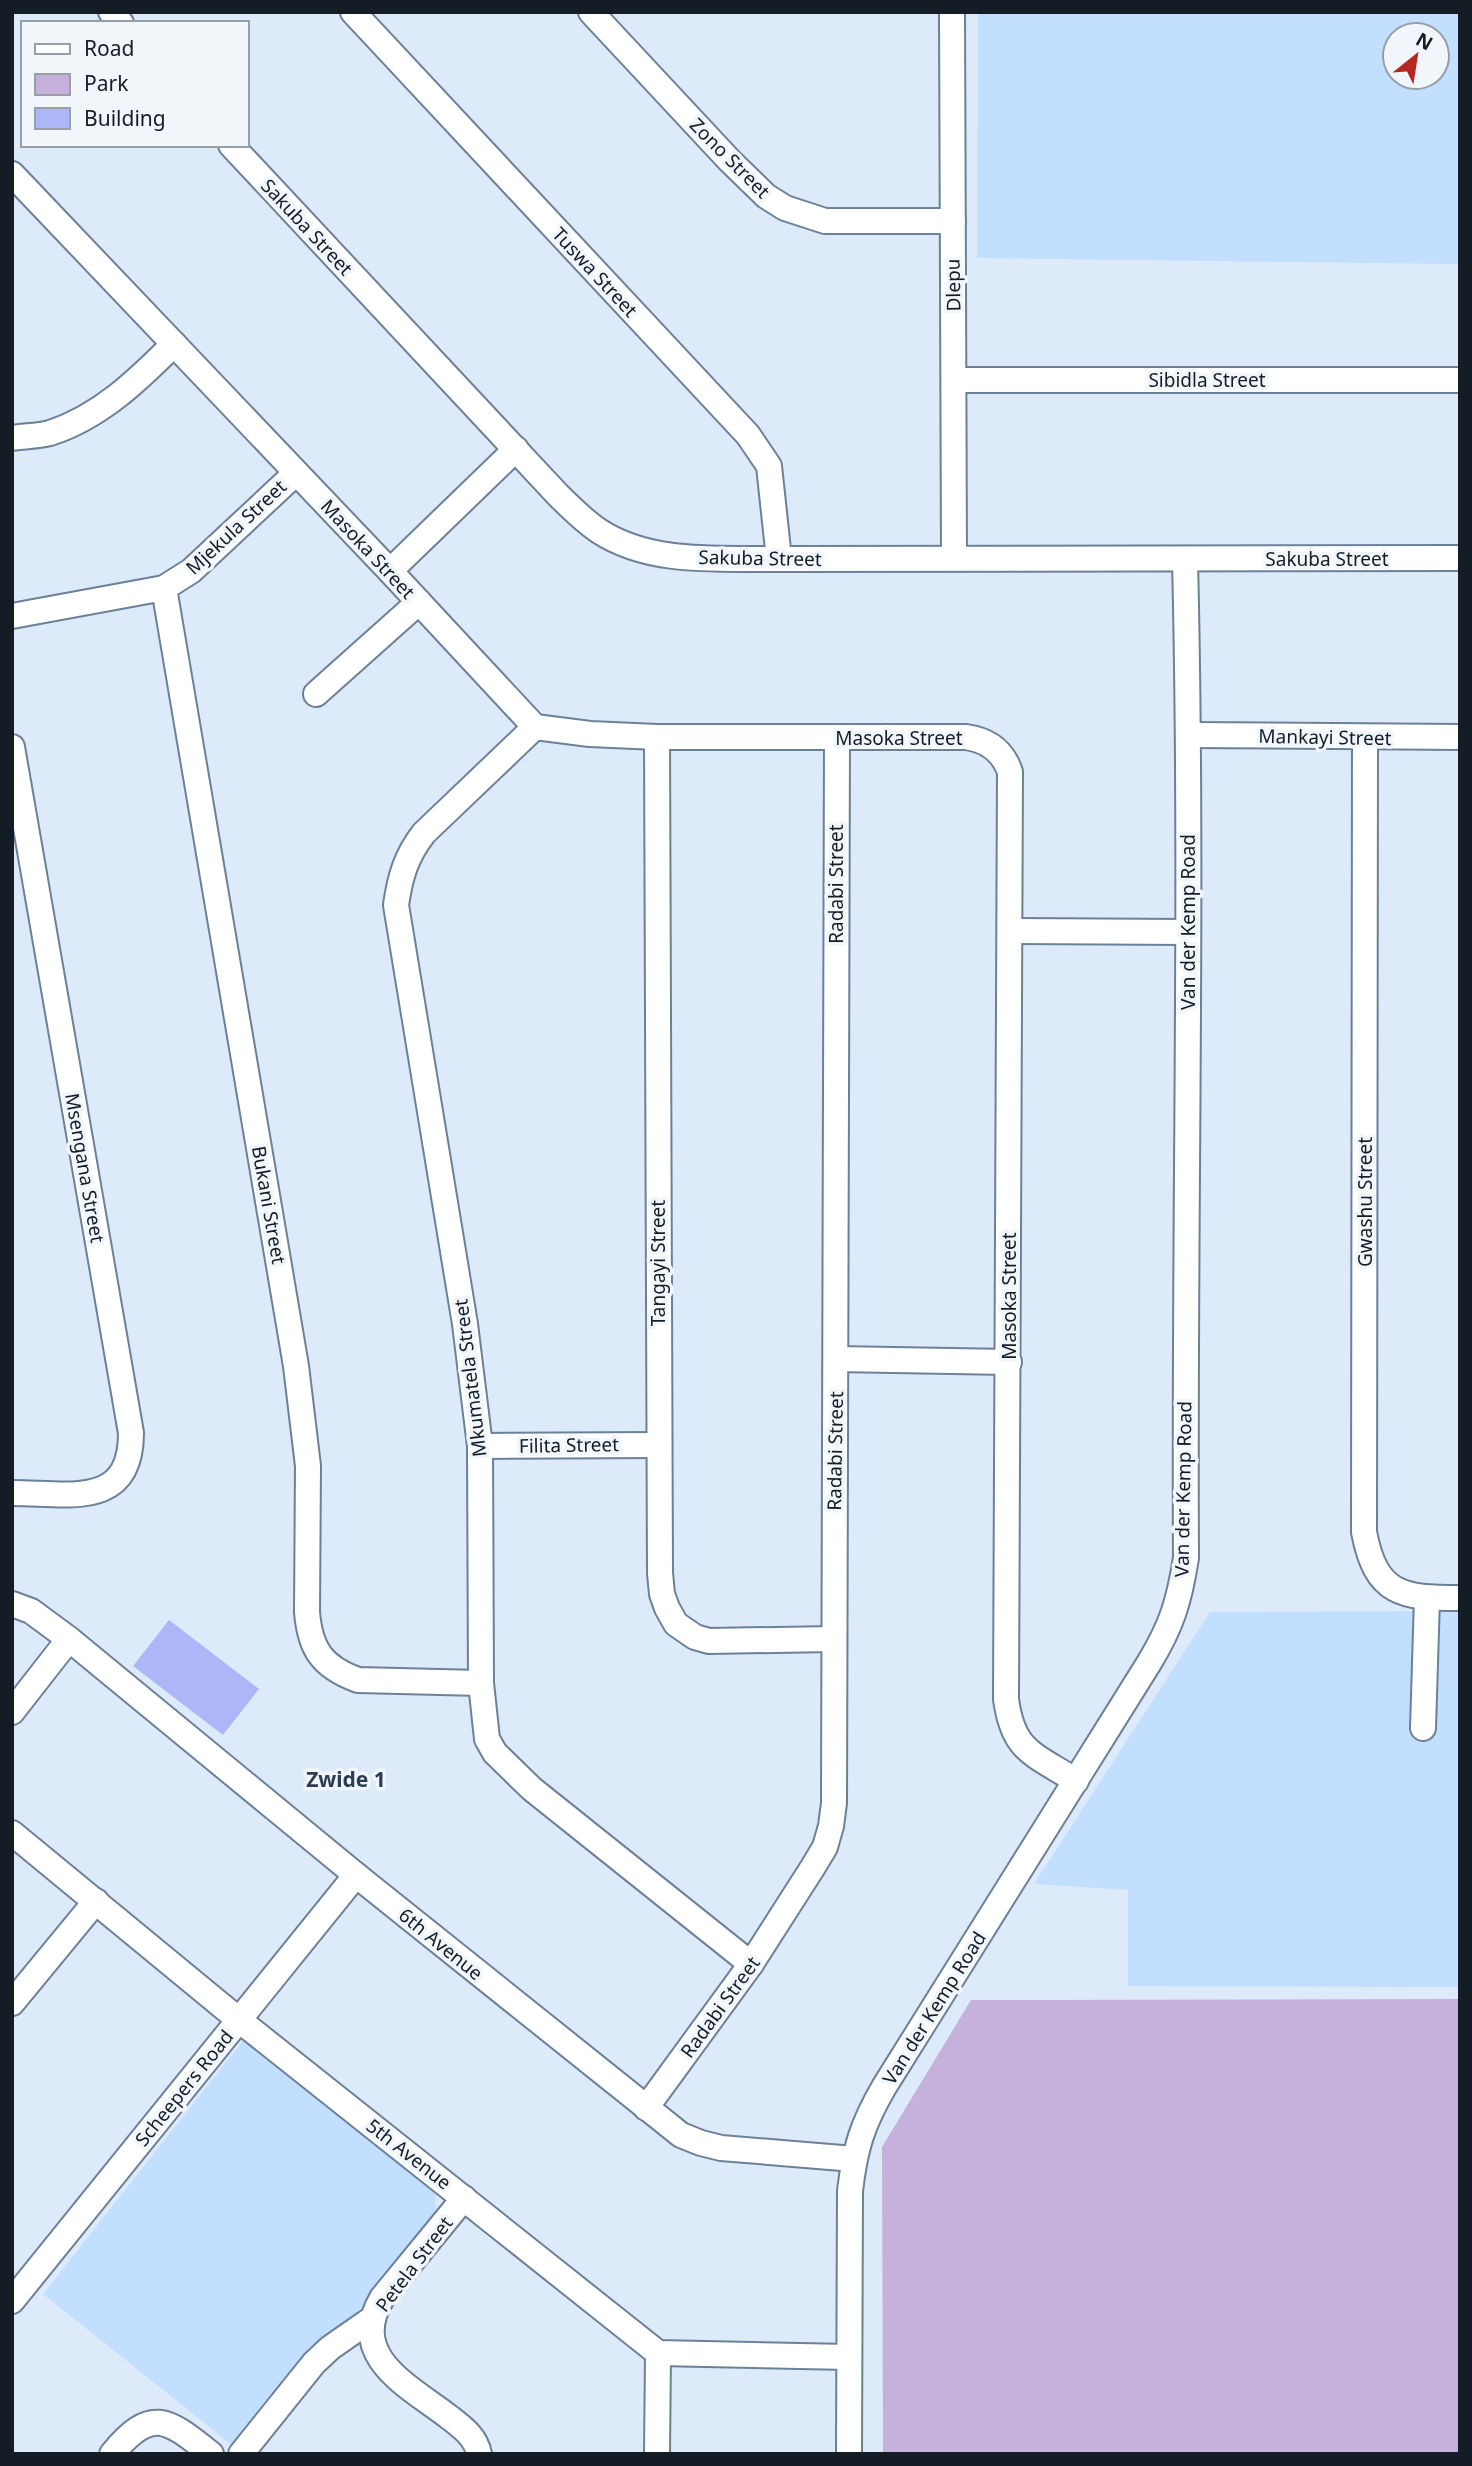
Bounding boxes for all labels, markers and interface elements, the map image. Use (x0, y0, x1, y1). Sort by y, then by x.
legend (21, 21, 248, 147)
north arrow (1381, 21, 1451, 91)
text: N (1411, 26, 1438, 56)
text: Road (84, 34, 134, 62)
text: Park (84, 69, 129, 97)
text: Building (84, 104, 166, 132)
street label: Zono Street (684, 112, 776, 204)
street label: Sakuba Street (255, 173, 359, 281)
street label: Tuswa Street (547, 221, 643, 323)
street label: Dlepu (940, 258, 966, 312)
street label: Sibidla Street (1148, 367, 1266, 393)
street label: Mjekula Street (180, 474, 292, 580)
street label: Masoka Street (315, 494, 421, 605)
street label: Sakuba Street (698, 544, 822, 572)
street label: Sakuba Street (1265, 546, 1389, 572)
street label: Mankayi Street (1258, 723, 1392, 751)
street label: Masoka Street (835, 725, 963, 751)
street label: Radabi Street (823, 824, 849, 944)
street label: Van der Kemp Road (1175, 834, 1201, 1010)
street label: Msengana Street (59, 1091, 111, 1245)
street label: Gwashu Street (1352, 1137, 1378, 1267)
street label: Bukani Street (246, 1144, 292, 1266)
street label: Tangayi Street (645, 1200, 671, 1326)
street label: Masoka Street (996, 1232, 1022, 1360)
street label: Mkumatela Street (447, 1298, 493, 1458)
street label: Radabi Street (821, 1391, 849, 1511)
street label: Van der Kemp Road (1168, 1401, 1198, 1577)
street label: Filita Street (519, 1431, 619, 1459)
district label: Zwide 1 (306, 1765, 386, 1793)
street label: 6th Avenue (394, 1902, 488, 1986)
street label: Van der Kemp Road (876, 1926, 992, 2090)
street label: Radabi Street (674, 1951, 766, 2063)
street label: Scheepers Road (129, 2024, 239, 2152)
street label: 5th Avenue (361, 2113, 457, 2195)
street label: Petela Street (370, 2211, 459, 2317)

